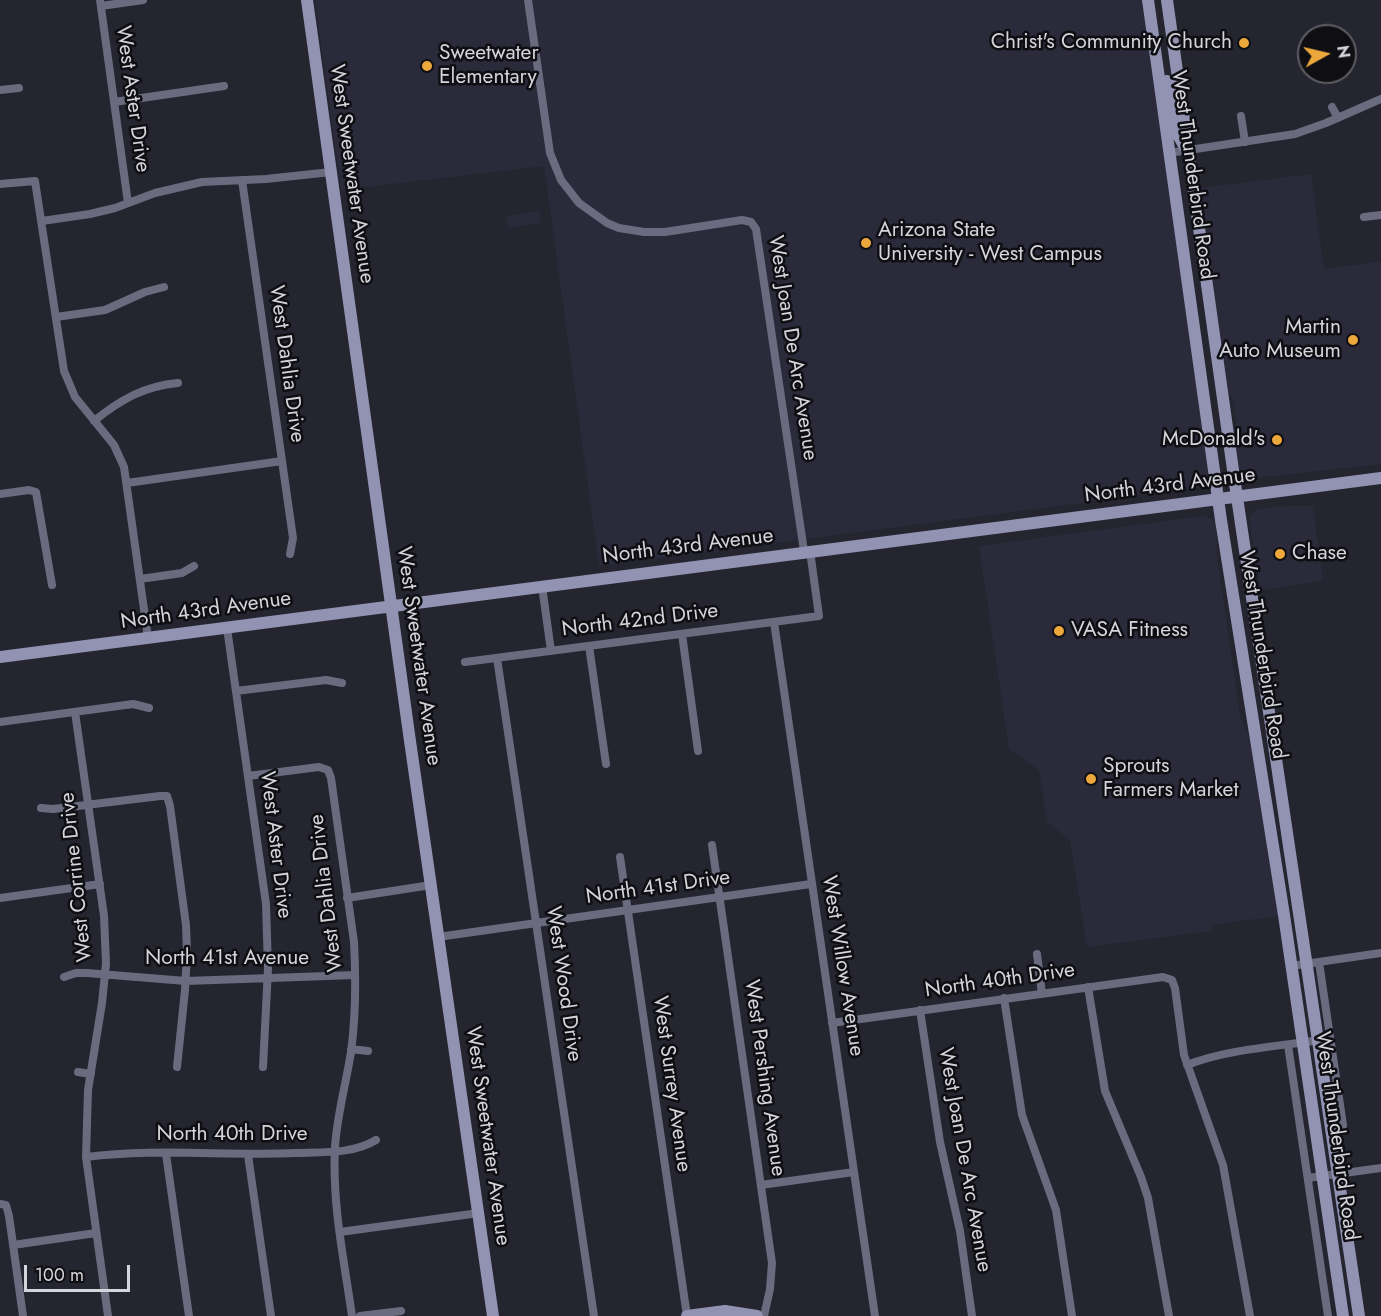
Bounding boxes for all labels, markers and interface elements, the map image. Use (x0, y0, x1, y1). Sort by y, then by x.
street label: West Aster Drive (109, 24, 155, 174)
north arrow (1297, 24, 1357, 84)
place label: Christ's Community Church (991, 30, 1232, 56)
marker: Christ's Community Church (1237, 36, 1251, 50)
place label: Sweetwater Elementary (439, 41, 539, 91)
text: N (1331, 44, 1356, 60)
marker: Sweetwater Elementary (420, 59, 434, 73)
street label: West Sweetwater Avenue (323, 63, 379, 285)
street label: West Thunderbird Road (1165, 69, 1219, 281)
place label: Arizona State University - West Campus (878, 218, 1102, 268)
street label: West Joan De Arc Avenue (762, 234, 822, 462)
marker: Arizona State University - West Campus (859, 236, 873, 250)
street label: West Dahlia Drive (262, 284, 310, 444)
place label: Martin Auto Museum (1219, 315, 1341, 365)
marker: Martin Auto Museum (1346, 333, 1360, 347)
place label: McDonald's (1162, 427, 1265, 453)
marker: McDonald's (1270, 433, 1284, 447)
street label: North 43rd Avenue (1083, 463, 1257, 509)
street label: North 43rd Avenue (601, 524, 775, 570)
place label: Chase (1292, 541, 1347, 567)
street label: West Sweetwater Avenue (390, 545, 446, 767)
marker: Chase (1273, 547, 1287, 561)
street label: West Thunderbird Road (1233, 549, 1291, 761)
street label: North 43rd Avenue (119, 587, 293, 635)
street label: North 42nd Drive (560, 599, 720, 643)
place label: VASA Fitness (1071, 618, 1188, 644)
marker: VASA Fitness (1052, 624, 1066, 638)
place label: Sprouts Farmers Market (1103, 754, 1238, 804)
street label: West Aster Drive (253, 770, 297, 920)
marker: Sprouts Farmers Market (1084, 772, 1098, 786)
street label: West Corrine Drive (56, 791, 98, 963)
street label: West Dahlia Drive (305, 813, 349, 973)
street label: North 41st Drive (584, 865, 732, 911)
street label: West Willow Avenue (815, 874, 869, 1058)
street label: West Wood Drive (540, 905, 586, 1063)
street label: North 41st Avenue (145, 946, 309, 972)
street label: North 40th Drive (923, 958, 1077, 1004)
street label: West Pershing Avenue (738, 978, 790, 1178)
street label: West Surrey Avenue (646, 994, 696, 1174)
street label: West Sweetwater Avenue (459, 1025, 515, 1247)
street label: West Thunderbird Road (1309, 1030, 1363, 1242)
street label: West Joan De Arc Avenue (932, 1046, 996, 1274)
street label: North 40th Drive (156, 1122, 308, 1148)
scale bar (27, 1253, 134, 1291)
text: 100 m (35, 1262, 84, 1288)

